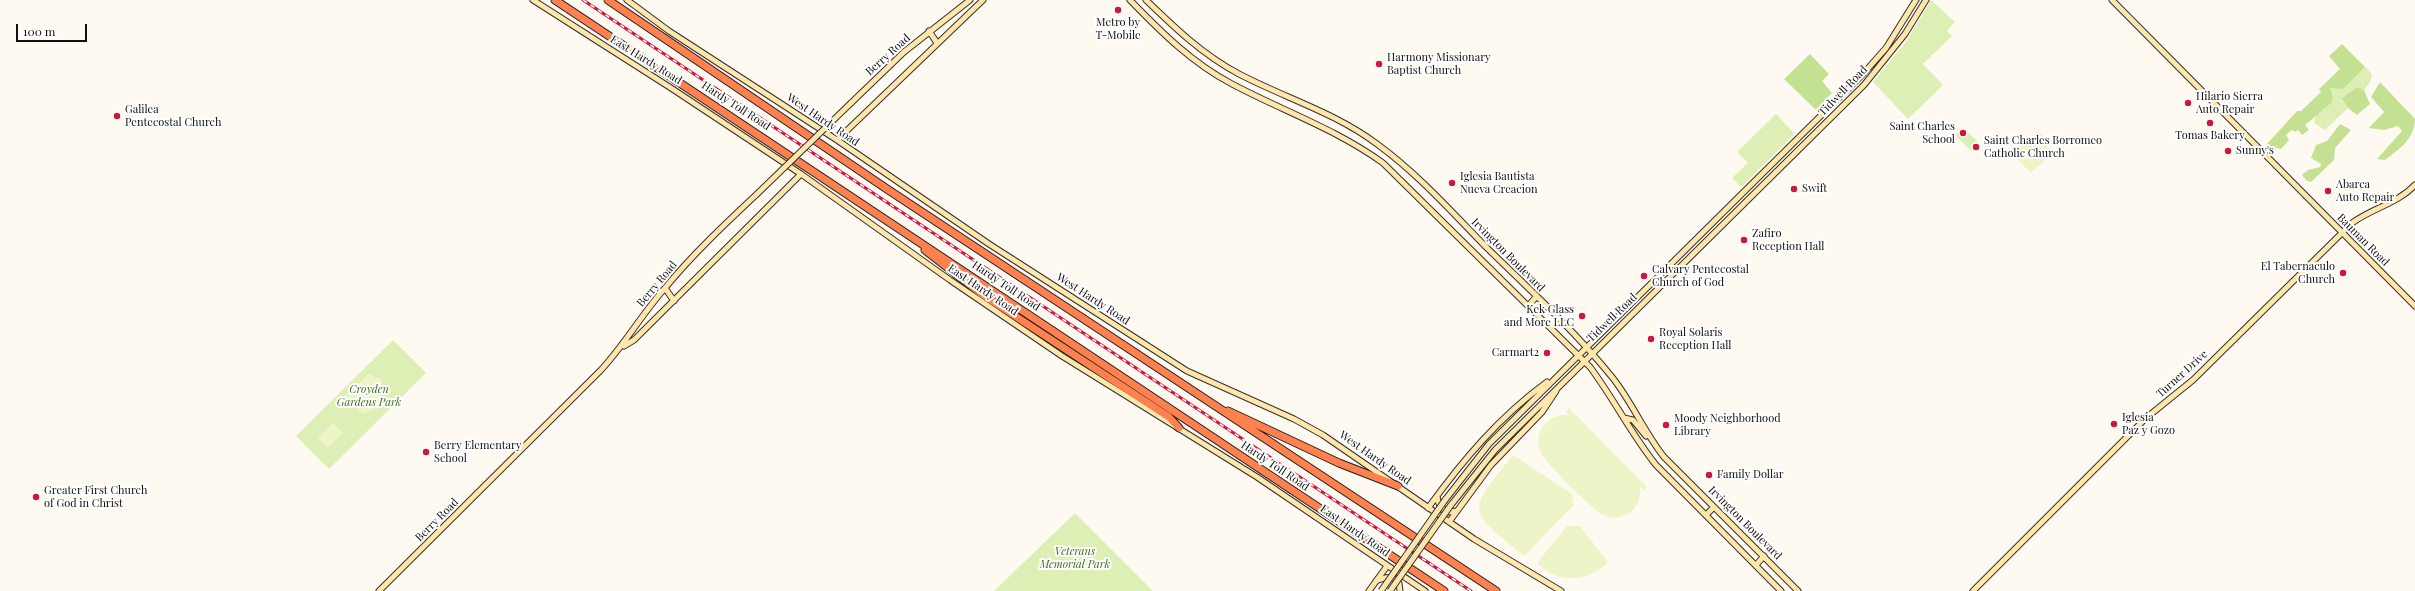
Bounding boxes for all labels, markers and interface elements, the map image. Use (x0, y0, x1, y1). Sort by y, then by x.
marker: Metro by T-Mobile (1113, 5, 1123, 15)
scale bar (18, 16, 89, 42)
place label: Metro by T-Mobile (1095, 16, 1141, 42)
text: 100 m (23, 23, 55, 39)
street label: Berry Road (863, 32, 913, 78)
street label: East Hardy Road (608, 33, 684, 87)
place label: Harmony Missionary Baptist Church (1387, 51, 1491, 77)
marker: Harmony Missionary Baptist Church (1374, 59, 1384, 69)
street label: Tidwell Road (1816, 63, 1870, 119)
street label: Hardy Toll Road (699, 79, 773, 133)
place label: Hilario Sierra Auto Repair (2196, 90, 2263, 116)
street label: West Hardy Road (784, 91, 862, 149)
marker: Hilario Sierra Auto Repair (2183, 98, 2193, 108)
place label: Galilea Pentecostal Church (125, 103, 221, 129)
marker: Galilea Pentecostal Church (112, 111, 122, 121)
marker: Tomas Bakery (2205, 118, 2215, 128)
place label: Saint Charles School (1889, 120, 1955, 146)
marker: Saint Charles School (1958, 128, 1968, 138)
place label: Tomas Bakery (2175, 129, 2245, 143)
place label: Saint Charles Borromeo Catholic Church (1984, 134, 2102, 160)
marker: Saint Charles Borromeo Catholic Church (1971, 142, 1981, 152)
place label: Sunny's (2236, 144, 2274, 158)
marker: Sunny's (2223, 146, 2233, 156)
place label: Iglesia Bautista Nueva Creacion (1460, 170, 1537, 196)
marker: Iglesia Bautista Nueva Creacion (1447, 178, 1457, 188)
place label: Abarca Auto Repair (2336, 178, 2394, 204)
place label: Swift (1802, 182, 1827, 196)
marker: Swift (1789, 184, 1799, 194)
marker: Abarca Auto Repair (2323, 186, 2333, 196)
street label: Bauman Road (2334, 211, 2392, 269)
street label: Irvington Boulevard (1469, 216, 1547, 294)
place label: Zafiro Reception Hall (1752, 227, 1824, 253)
marker: Zafiro Reception Hall (1739, 235, 1749, 245)
street label: Berry Road (634, 258, 680, 310)
street label: Hardy Toll Road (969, 258, 1043, 314)
place label: El Tabernaculo Church (2261, 260, 2335, 286)
street label: East Hardy Road (945, 262, 1021, 318)
place label: Calvary Pentecostal Church of God (1652, 263, 1749, 289)
marker: El Tabernaculo Church (2338, 268, 2348, 278)
street label: West Hardy Road (1054, 270, 1132, 328)
marker: Calvary Pentecostal Church of God (1639, 271, 1649, 281)
street label: Tidwell Road (1584, 291, 1640, 345)
place label: Kek Glass and More LLC (1504, 303, 1574, 329)
marker: Kek Glass and More LLC (1577, 311, 1587, 321)
place label: Royal Solaris Reception Hall (1659, 326, 1731, 352)
marker: Royal Solaris Reception Hall (1646, 334, 1656, 344)
place label: Carmart2 (1492, 346, 1539, 360)
marker: Carmart2 (1542, 348, 1552, 358)
street label: Turner Drive (2154, 348, 2210, 400)
park label: Croyden Gardens Park (337, 383, 401, 409)
place label: Iglesia Paz y Gozo (2122, 411, 2175, 437)
place label: Moody Neighborhood Library (1674, 412, 1781, 438)
marker: Iglesia Paz y Gozo (2109, 419, 2119, 429)
marker: Moody Neighborhood Library (1661, 420, 1671, 430)
street label: West Hardy Road (1337, 428, 1413, 488)
street label: Hardy Toll Road (1238, 438, 1312, 494)
place label: Berry Elementary School (434, 439, 522, 465)
marker: Berry Elementary School (421, 447, 431, 457)
place label: Family Dollar (1717, 468, 1784, 482)
marker: Family Dollar (1704, 470, 1714, 480)
place label: Greater First Church of God in Christ (44, 484, 147, 510)
street label: Irvington Boulevard (1706, 484, 1784, 562)
marker: Greater First Church of God in Christ (31, 492, 41, 502)
street label: Berry Road (413, 496, 461, 544)
street label: East Hardy Road (1318, 502, 1392, 560)
park label: Veterans Memorial Park (1040, 545, 1110, 571)

